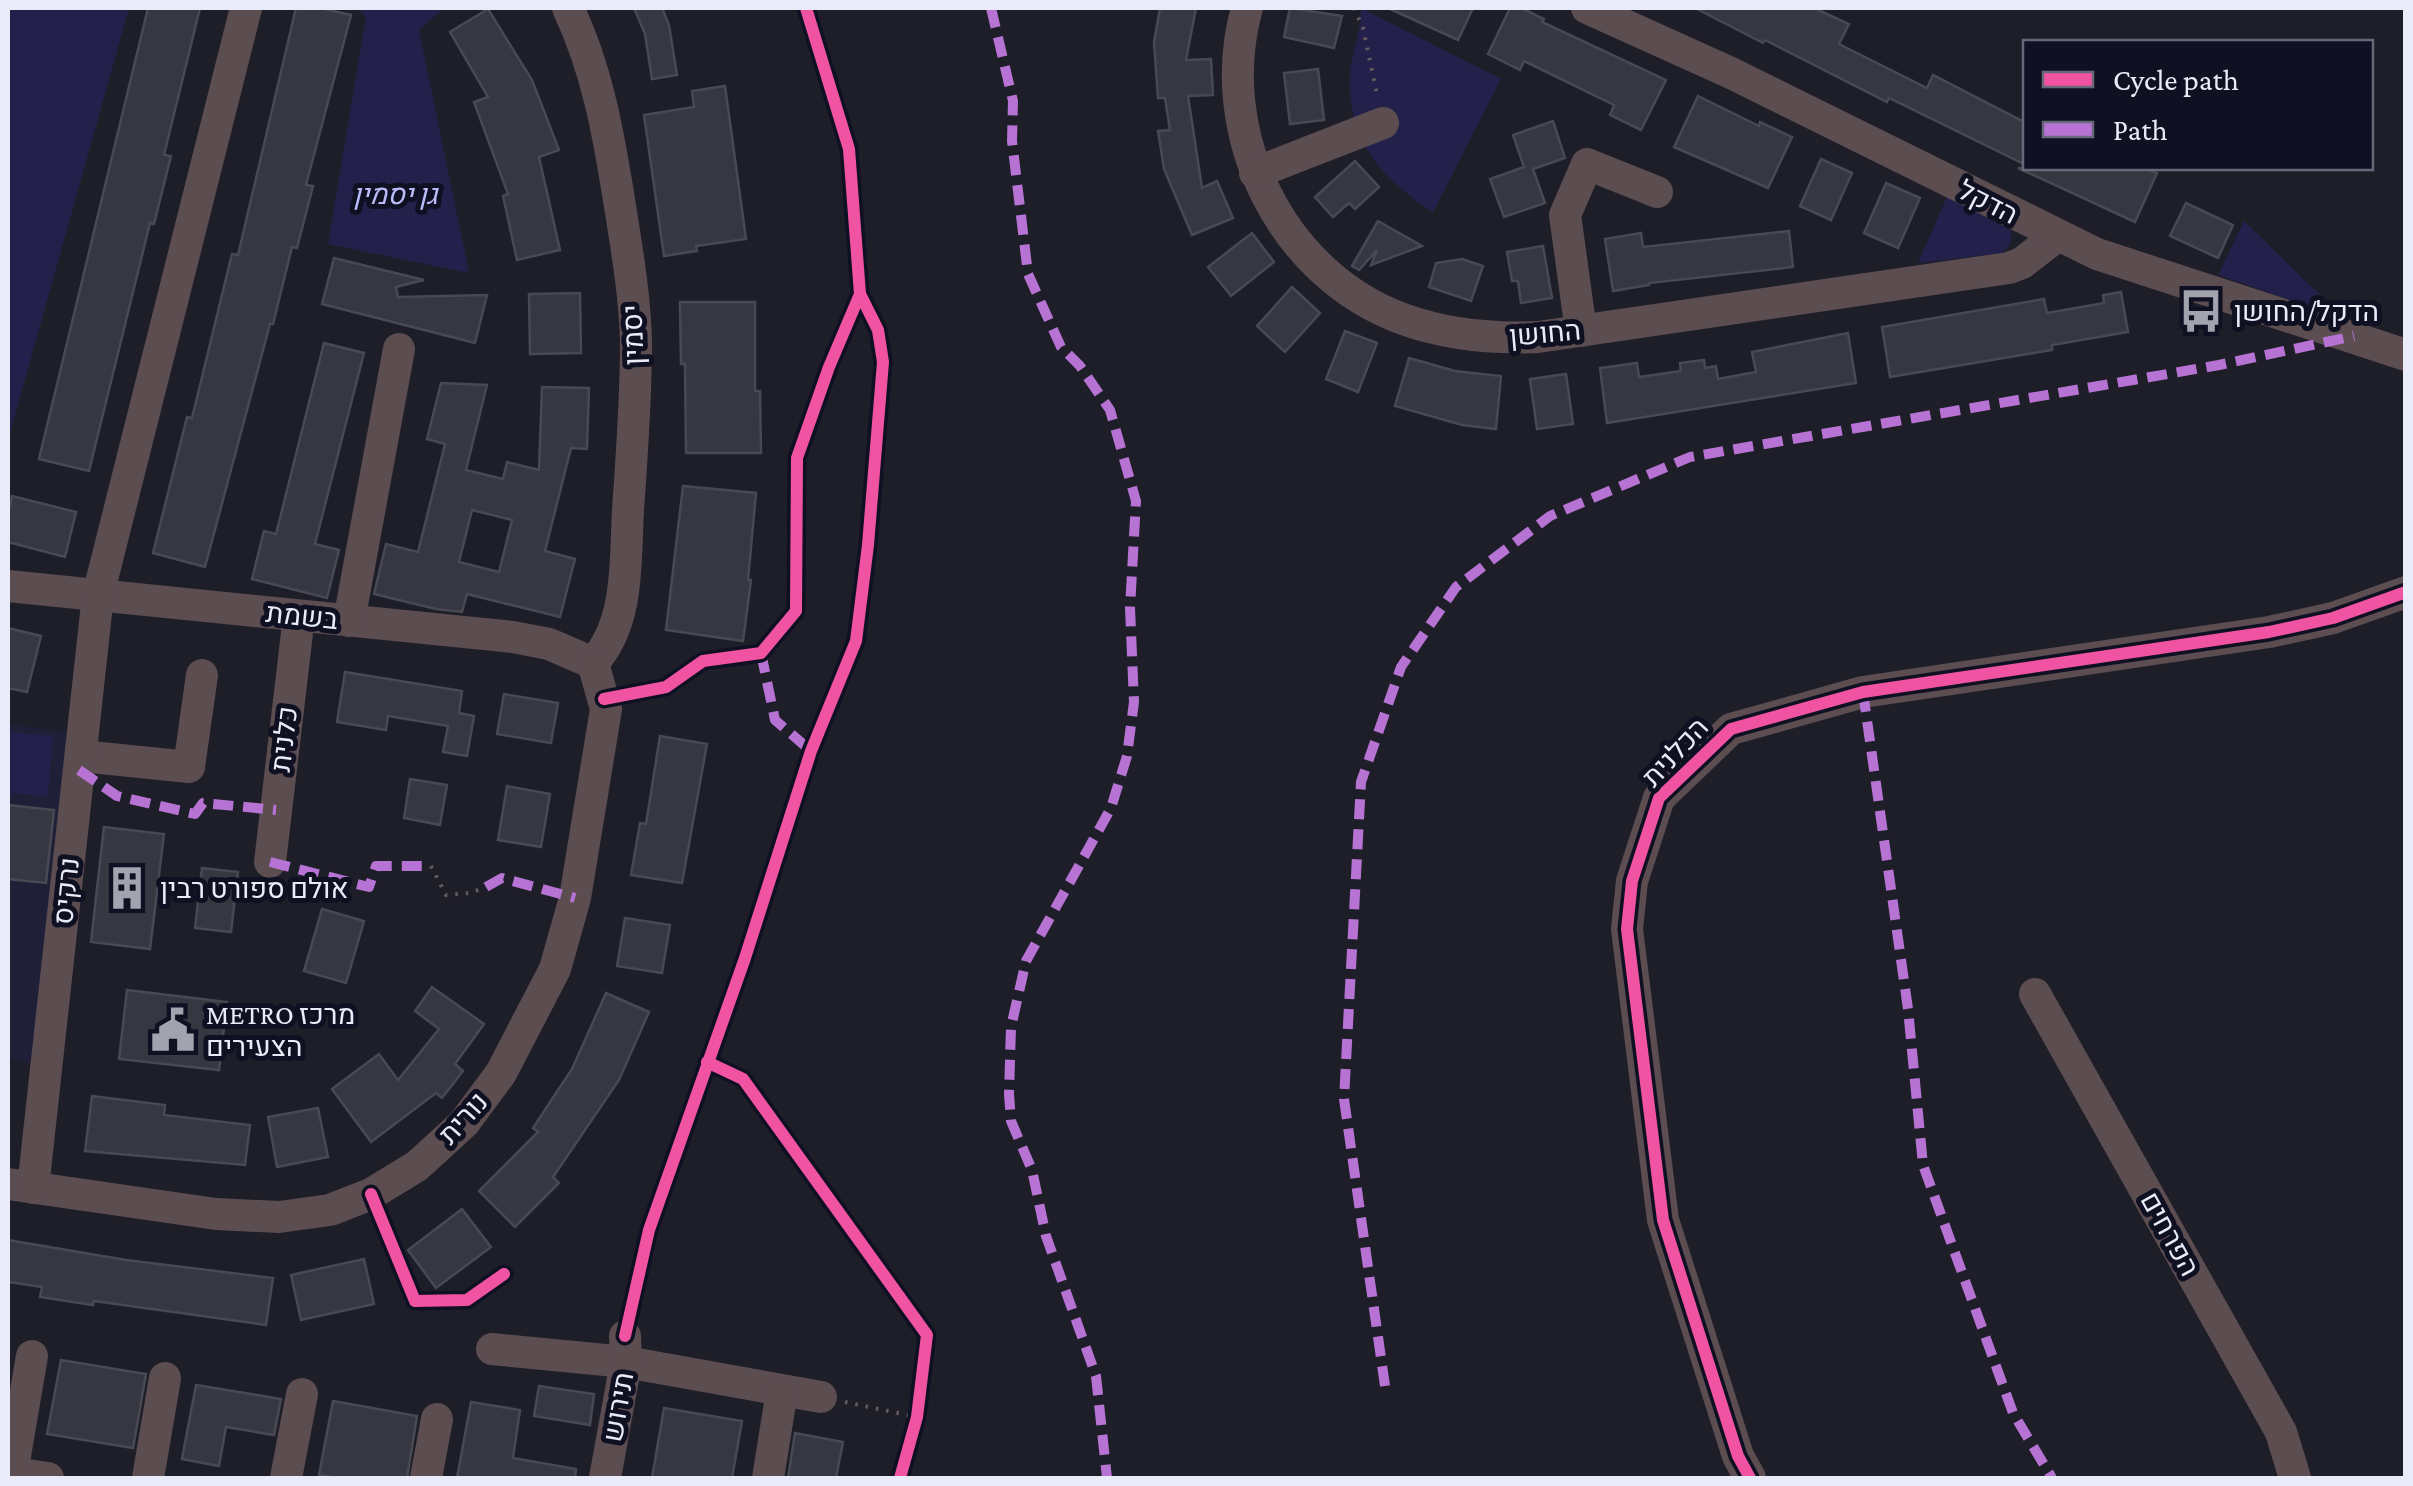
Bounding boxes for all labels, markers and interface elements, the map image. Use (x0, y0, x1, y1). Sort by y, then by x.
legend (2023, 40, 2373, 170)
text: Cycle path (2113, 63, 2239, 97)
text: Path (2113, 113, 2168, 146)
street label: הדקל (1953, 174, 2023, 230)
park label: גן יסמין (353, 179, 440, 210)
bus stop icon: הדקל/החושן (2177, 287, 2225, 335)
place label: הדקל/החושן (2234, 296, 2379, 327)
street label: יסמין (616, 304, 650, 366)
street label: החושן (1508, 314, 1582, 352)
street label: בשמת (264, 597, 340, 635)
street label: כלנית (265, 705, 303, 773)
street label: הכלנית (1636, 711, 1714, 793)
street label: נרקיס (47, 856, 85, 926)
building icon: אולם ספורט רבין (103, 864, 151, 912)
place label: אולם ספורט רבין (160, 873, 349, 904)
place label: METRO מרכז הצעירים (206, 999, 355, 1062)
public building icon: METRO מרכז הצעירים (149, 1006, 197, 1054)
street label: נורית (432, 1086, 494, 1150)
street label: הפרחים (2134, 1187, 2206, 1281)
street label: תירוש (597, 1370, 639, 1444)

